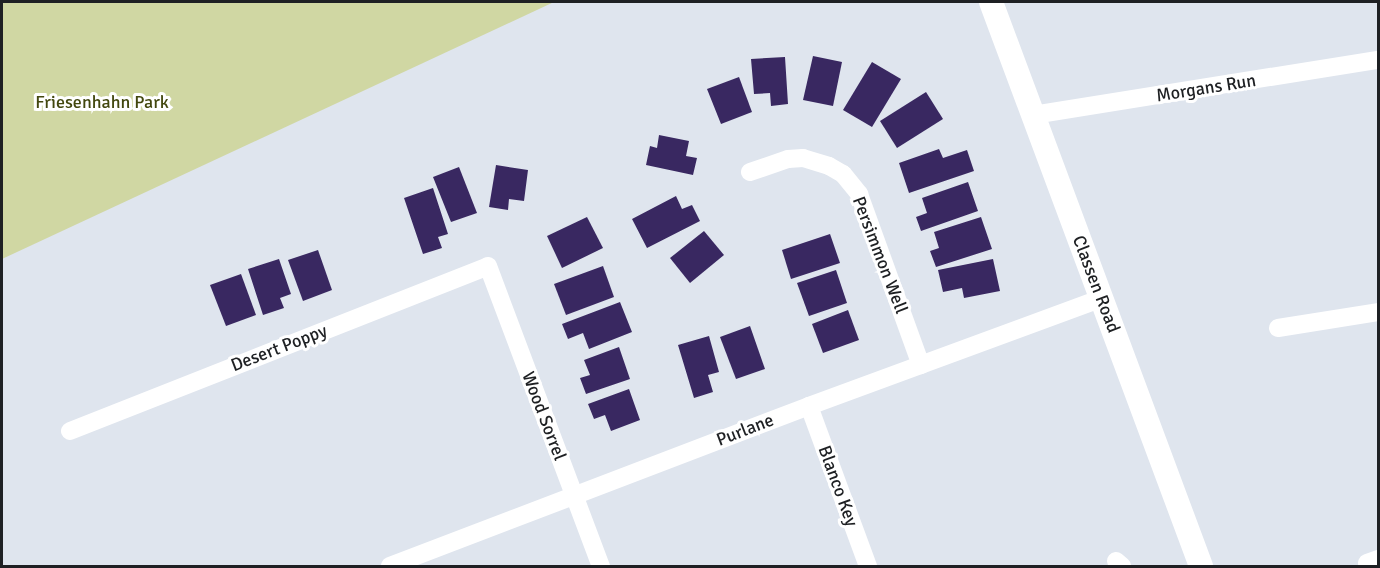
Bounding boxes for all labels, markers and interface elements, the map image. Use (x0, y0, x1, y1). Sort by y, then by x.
street label: Morgans Run (1155, 69, 1257, 107)
park label: Friesenhahn Park (35, 91, 169, 113)
street label: Persimmon Well (848, 193, 912, 317)
street label: Classen Road (1068, 232, 1124, 336)
street label: Desert Poppy (228, 320, 330, 376)
street label: Wood Sorrel (517, 369, 571, 463)
street label: Purlane (713, 409, 777, 451)
street label: Blanco Key (813, 443, 863, 529)

